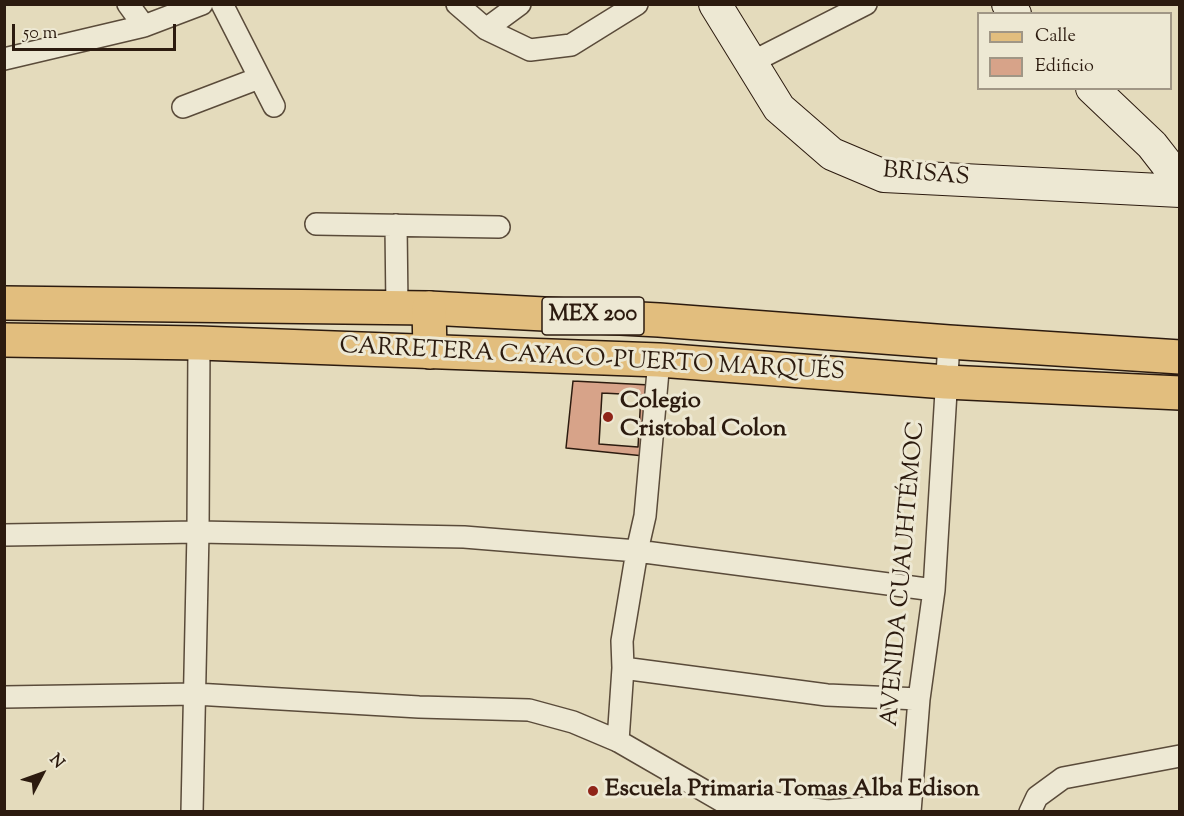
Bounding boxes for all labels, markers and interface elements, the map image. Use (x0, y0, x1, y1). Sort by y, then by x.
scale bar (15, 12, 178, 50)
legend (977, 12, 1172, 90)
text: 50 m (23, 21, 57, 47)
text: Calle (1035, 24, 1076, 50)
text: Edificio (1035, 54, 1094, 80)
street label: BRISAS (881, 158, 971, 194)
road number: MEX 200 (542, 297, 644, 335)
street label: CARRETERA CAYACO-PUERTO MARQUÉS (339, 333, 845, 389)
place label: Colegio Cristobal Colon (620, 389, 787, 445)
marker: Colegio Cristobal Colon (601, 410, 615, 424)
street label: AVENIDA CUAUHTÉMOC (877, 420, 933, 728)
north arrow (12, 744, 72, 804)
text: N (43, 749, 69, 774)
place label: Escuela Primaria Tomas Alba Edison (605, 777, 980, 805)
marker: Escuela Primaria Tomas Alba Edison (586, 784, 600, 798)

